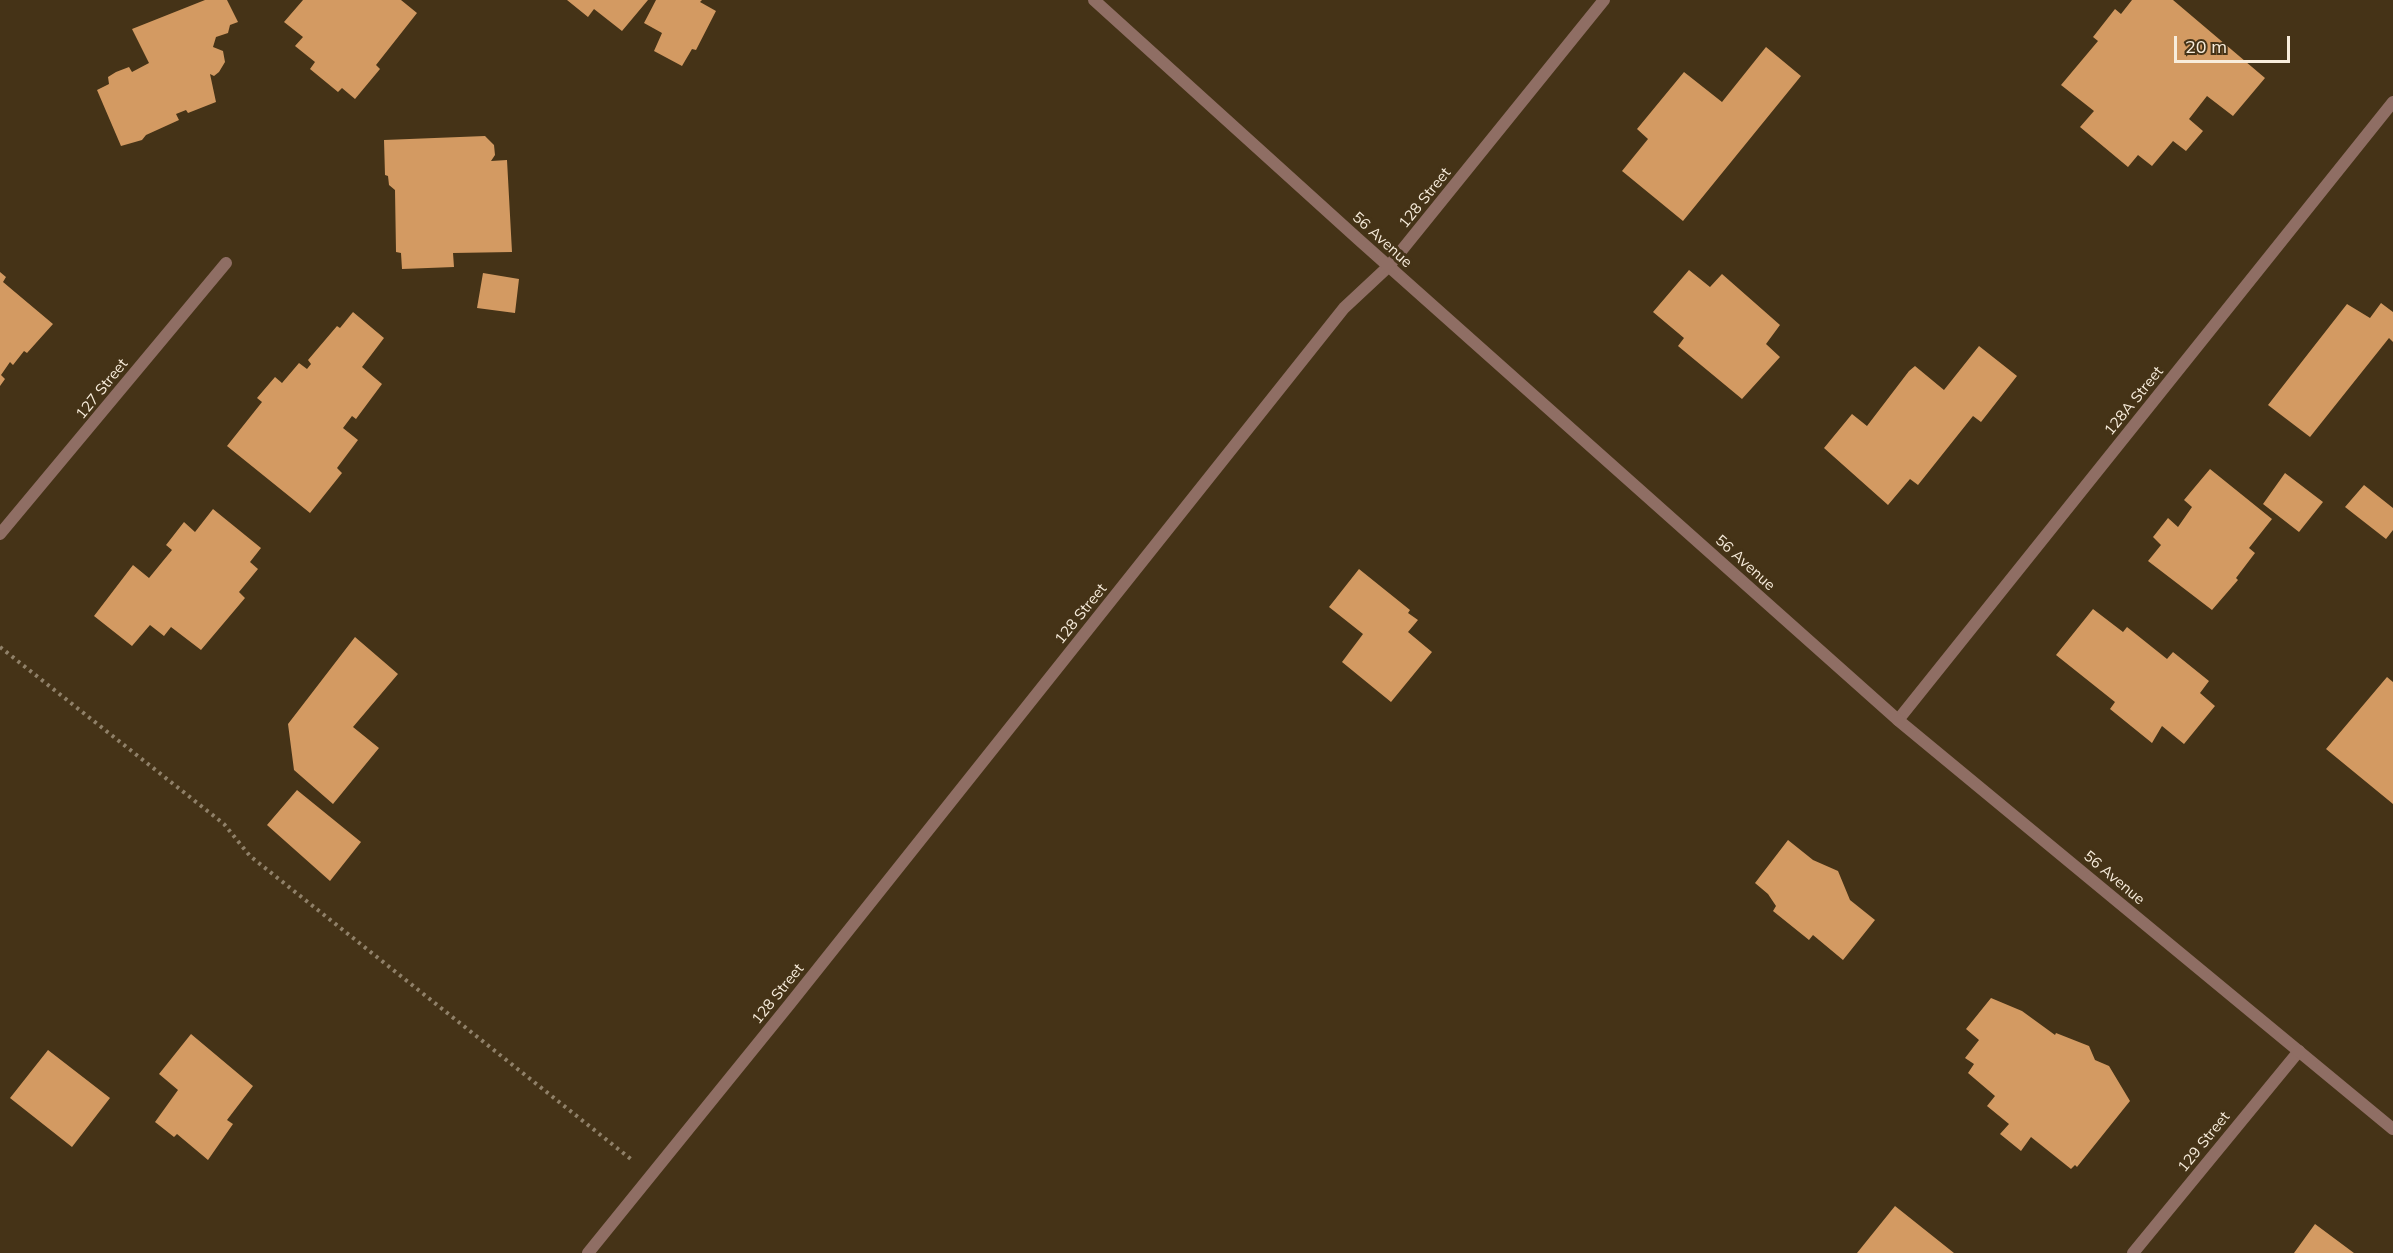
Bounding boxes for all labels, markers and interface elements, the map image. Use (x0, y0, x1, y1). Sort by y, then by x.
scale bar (2177, 24, 2292, 62)
text: 20 m (2185, 35, 2227, 58)
street label: 128 Street (1395, 164, 1455, 232)
street label: 56 Avenue (1348, 208, 1416, 272)
street label: 127 Street (72, 355, 132, 423)
street label: 128A Street (2101, 363, 2167, 439)
street label: 56 Avenue (1711, 531, 1779, 595)
street label: 128 Street (1051, 580, 1111, 648)
street label: 56 Avenue (2080, 847, 2148, 909)
street label: 128 Street (748, 960, 808, 1028)
street label: 129 Street (2174, 1108, 2234, 1176)

